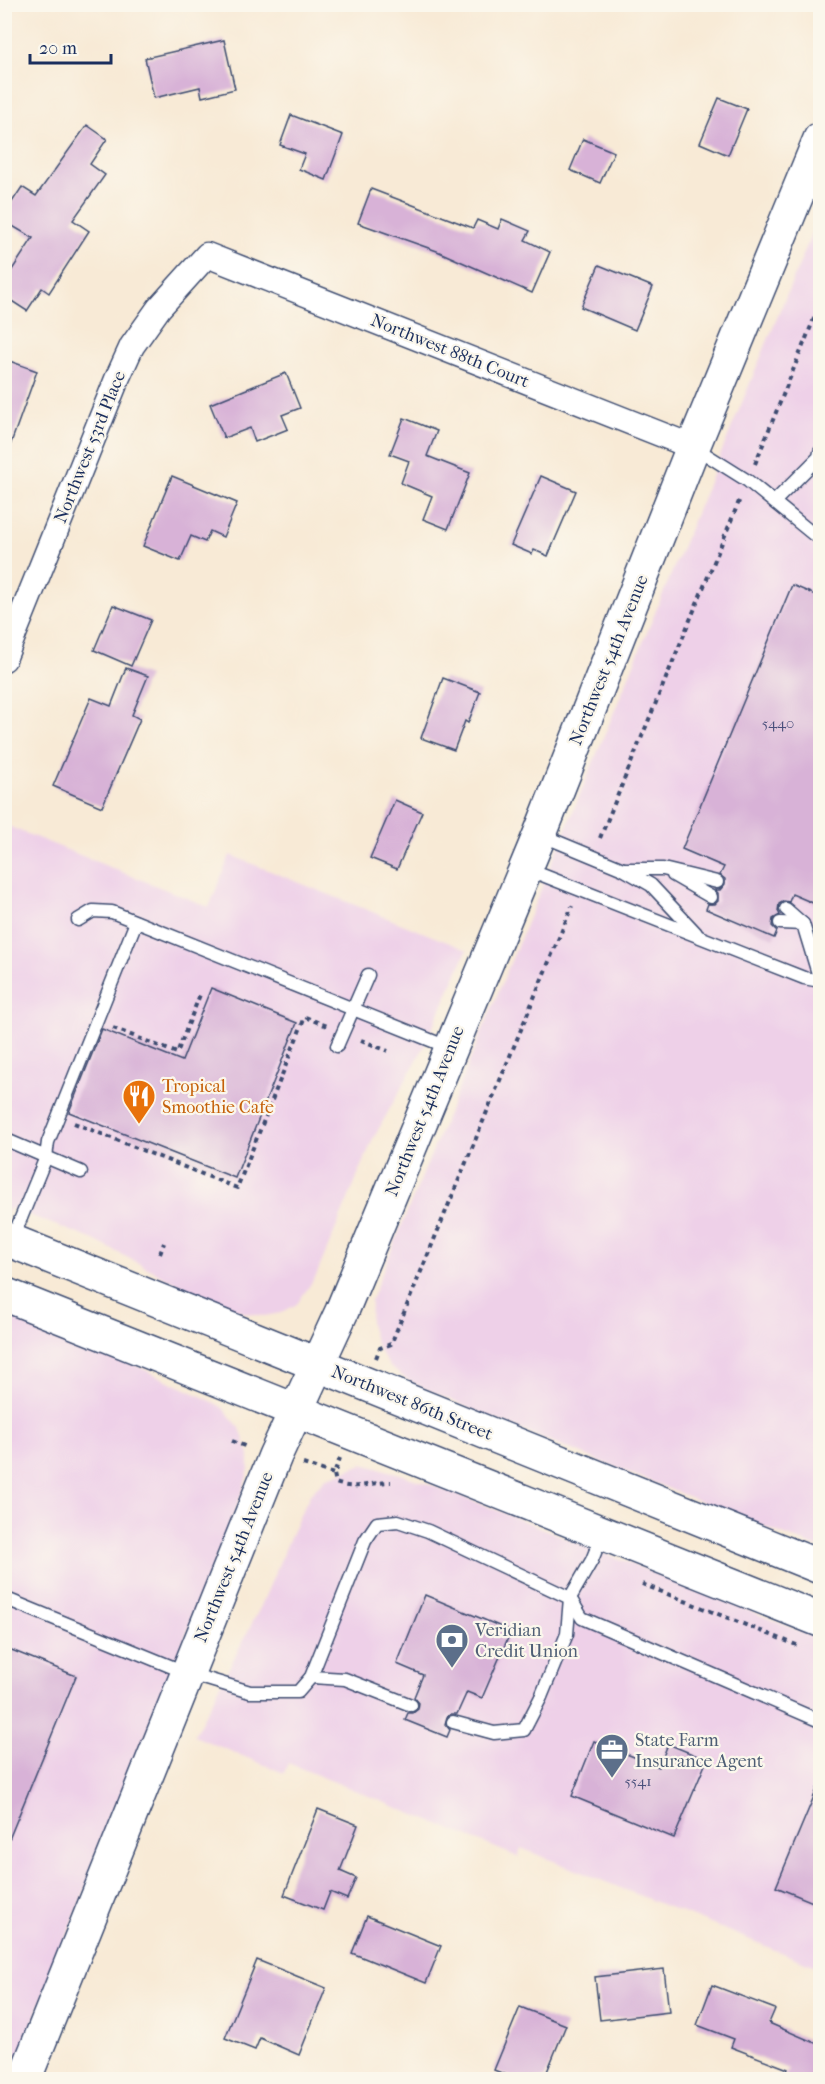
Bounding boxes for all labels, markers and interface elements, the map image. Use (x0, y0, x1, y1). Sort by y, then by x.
scale bar (30, 27, 111, 65)
text: 20 m (39, 38, 77, 59)
street label: Northwest 88th Court (368, 310, 533, 393)
street label: Northwest 53rd Place (50, 368, 130, 526)
street label: Northwest 54th Avenue (565, 572, 653, 748)
house number: 5440 (762, 714, 794, 732)
street label: Northwest 54th Avenue (381, 1023, 469, 1199)
place label: Tropical Smoothie Cafe (162, 1076, 274, 1118)
restaurant icon: Tropical Smoothie Cafe (121, 1078, 157, 1125)
street label: Northwest 86th Street (328, 1361, 496, 1445)
street label: Northwest 54th Avenue (190, 1469, 278, 1645)
place label: Veridian Credit Union (474, 1620, 578, 1662)
bank icon: Veridian Credit Union (434, 1622, 470, 1669)
place label: State Farm Insurance Agent (635, 1730, 764, 1772)
office icon: State Farm Insurance Agent (594, 1732, 630, 1779)
house number: 5541 (624, 1772, 652, 1790)

